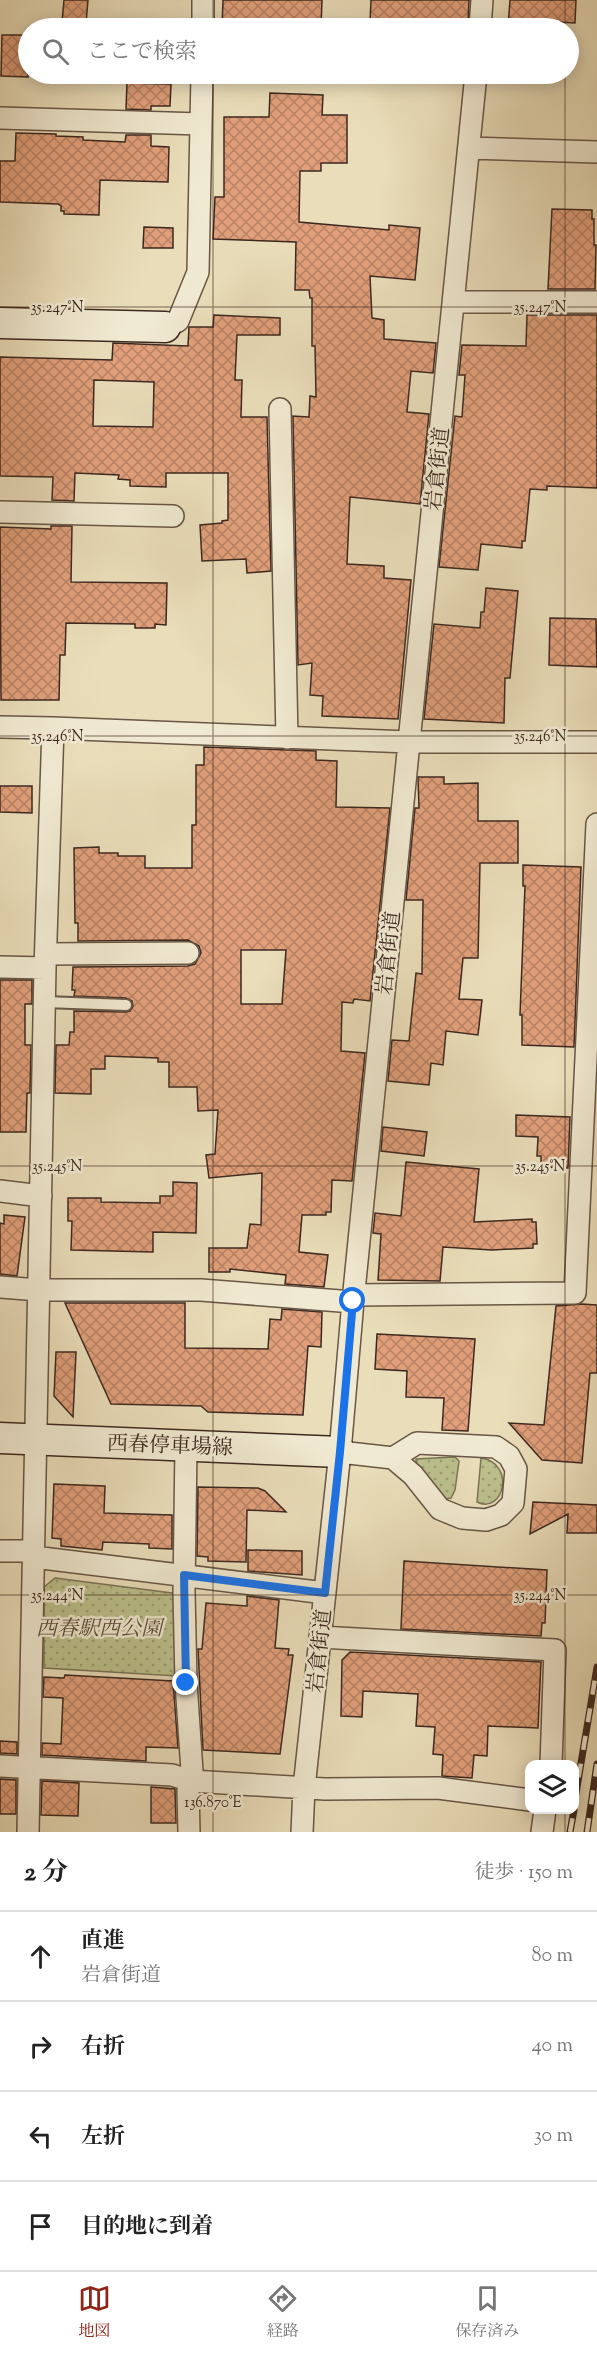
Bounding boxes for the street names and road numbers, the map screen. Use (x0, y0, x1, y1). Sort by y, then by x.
street label: 岩倉街道 (420, 426, 458, 513)
street label: 岩倉街道 (371, 910, 409, 997)
street label: 西春停車場線 (106, 1430, 233, 1464)
street label: 岩倉街道 (302, 1608, 340, 1695)

